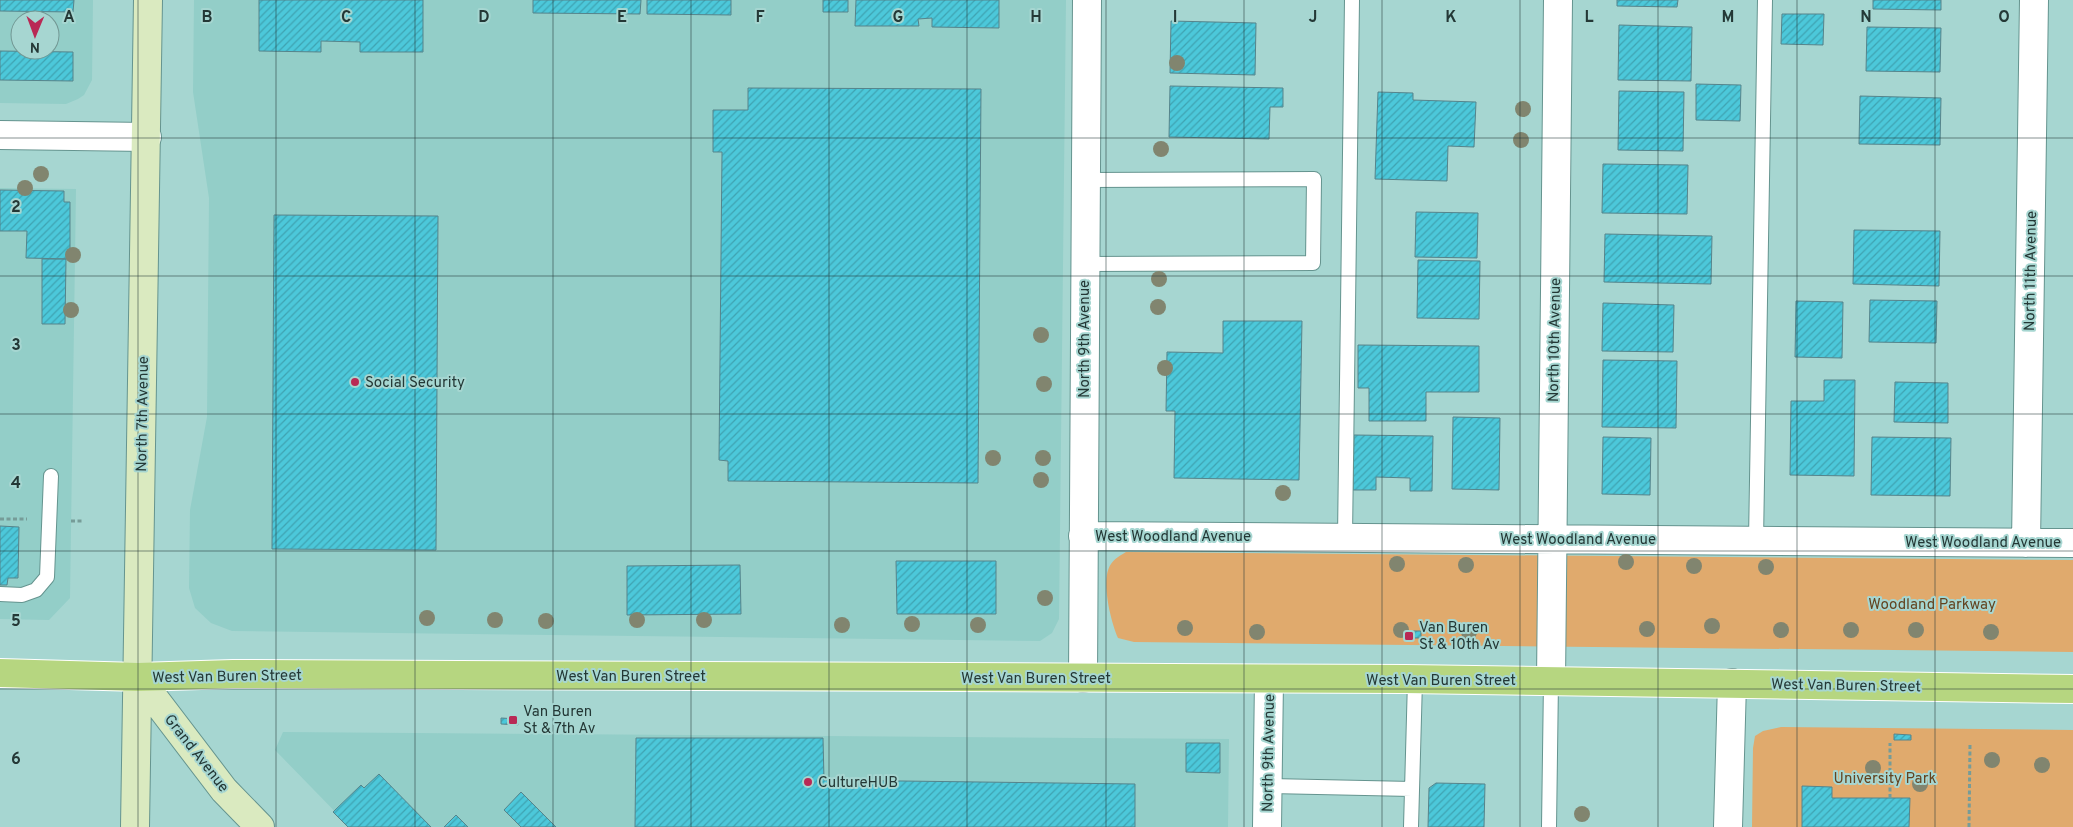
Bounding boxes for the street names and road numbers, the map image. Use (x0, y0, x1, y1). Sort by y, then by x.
street label: North 11th Avenue (2021, 211, 2042, 331)
street label: North 10th Avenue (1545, 278, 1566, 402)
street label: North 9th Avenue (1076, 280, 1095, 398)
street label: North 7th Avenue (133, 356, 154, 472)
street label: West Woodland Avenue (1095, 528, 1251, 547)
street label: West Woodland Avenue (1500, 531, 1656, 550)
street label: West Woodland Avenue (1905, 534, 2061, 553)
street label: West Van Buren Street (152, 667, 302, 688)
street label: West Van Buren Street (556, 668, 706, 687)
street label: West Van Buren Street (961, 670, 1111, 689)
street label: West Van Buren Street (1366, 672, 1516, 691)
street label: West Van Buren Street (1771, 676, 1921, 697)
street label: North 9th Avenue (1259, 694, 1280, 812)
street label: Grand Avenue (159, 711, 232, 797)

